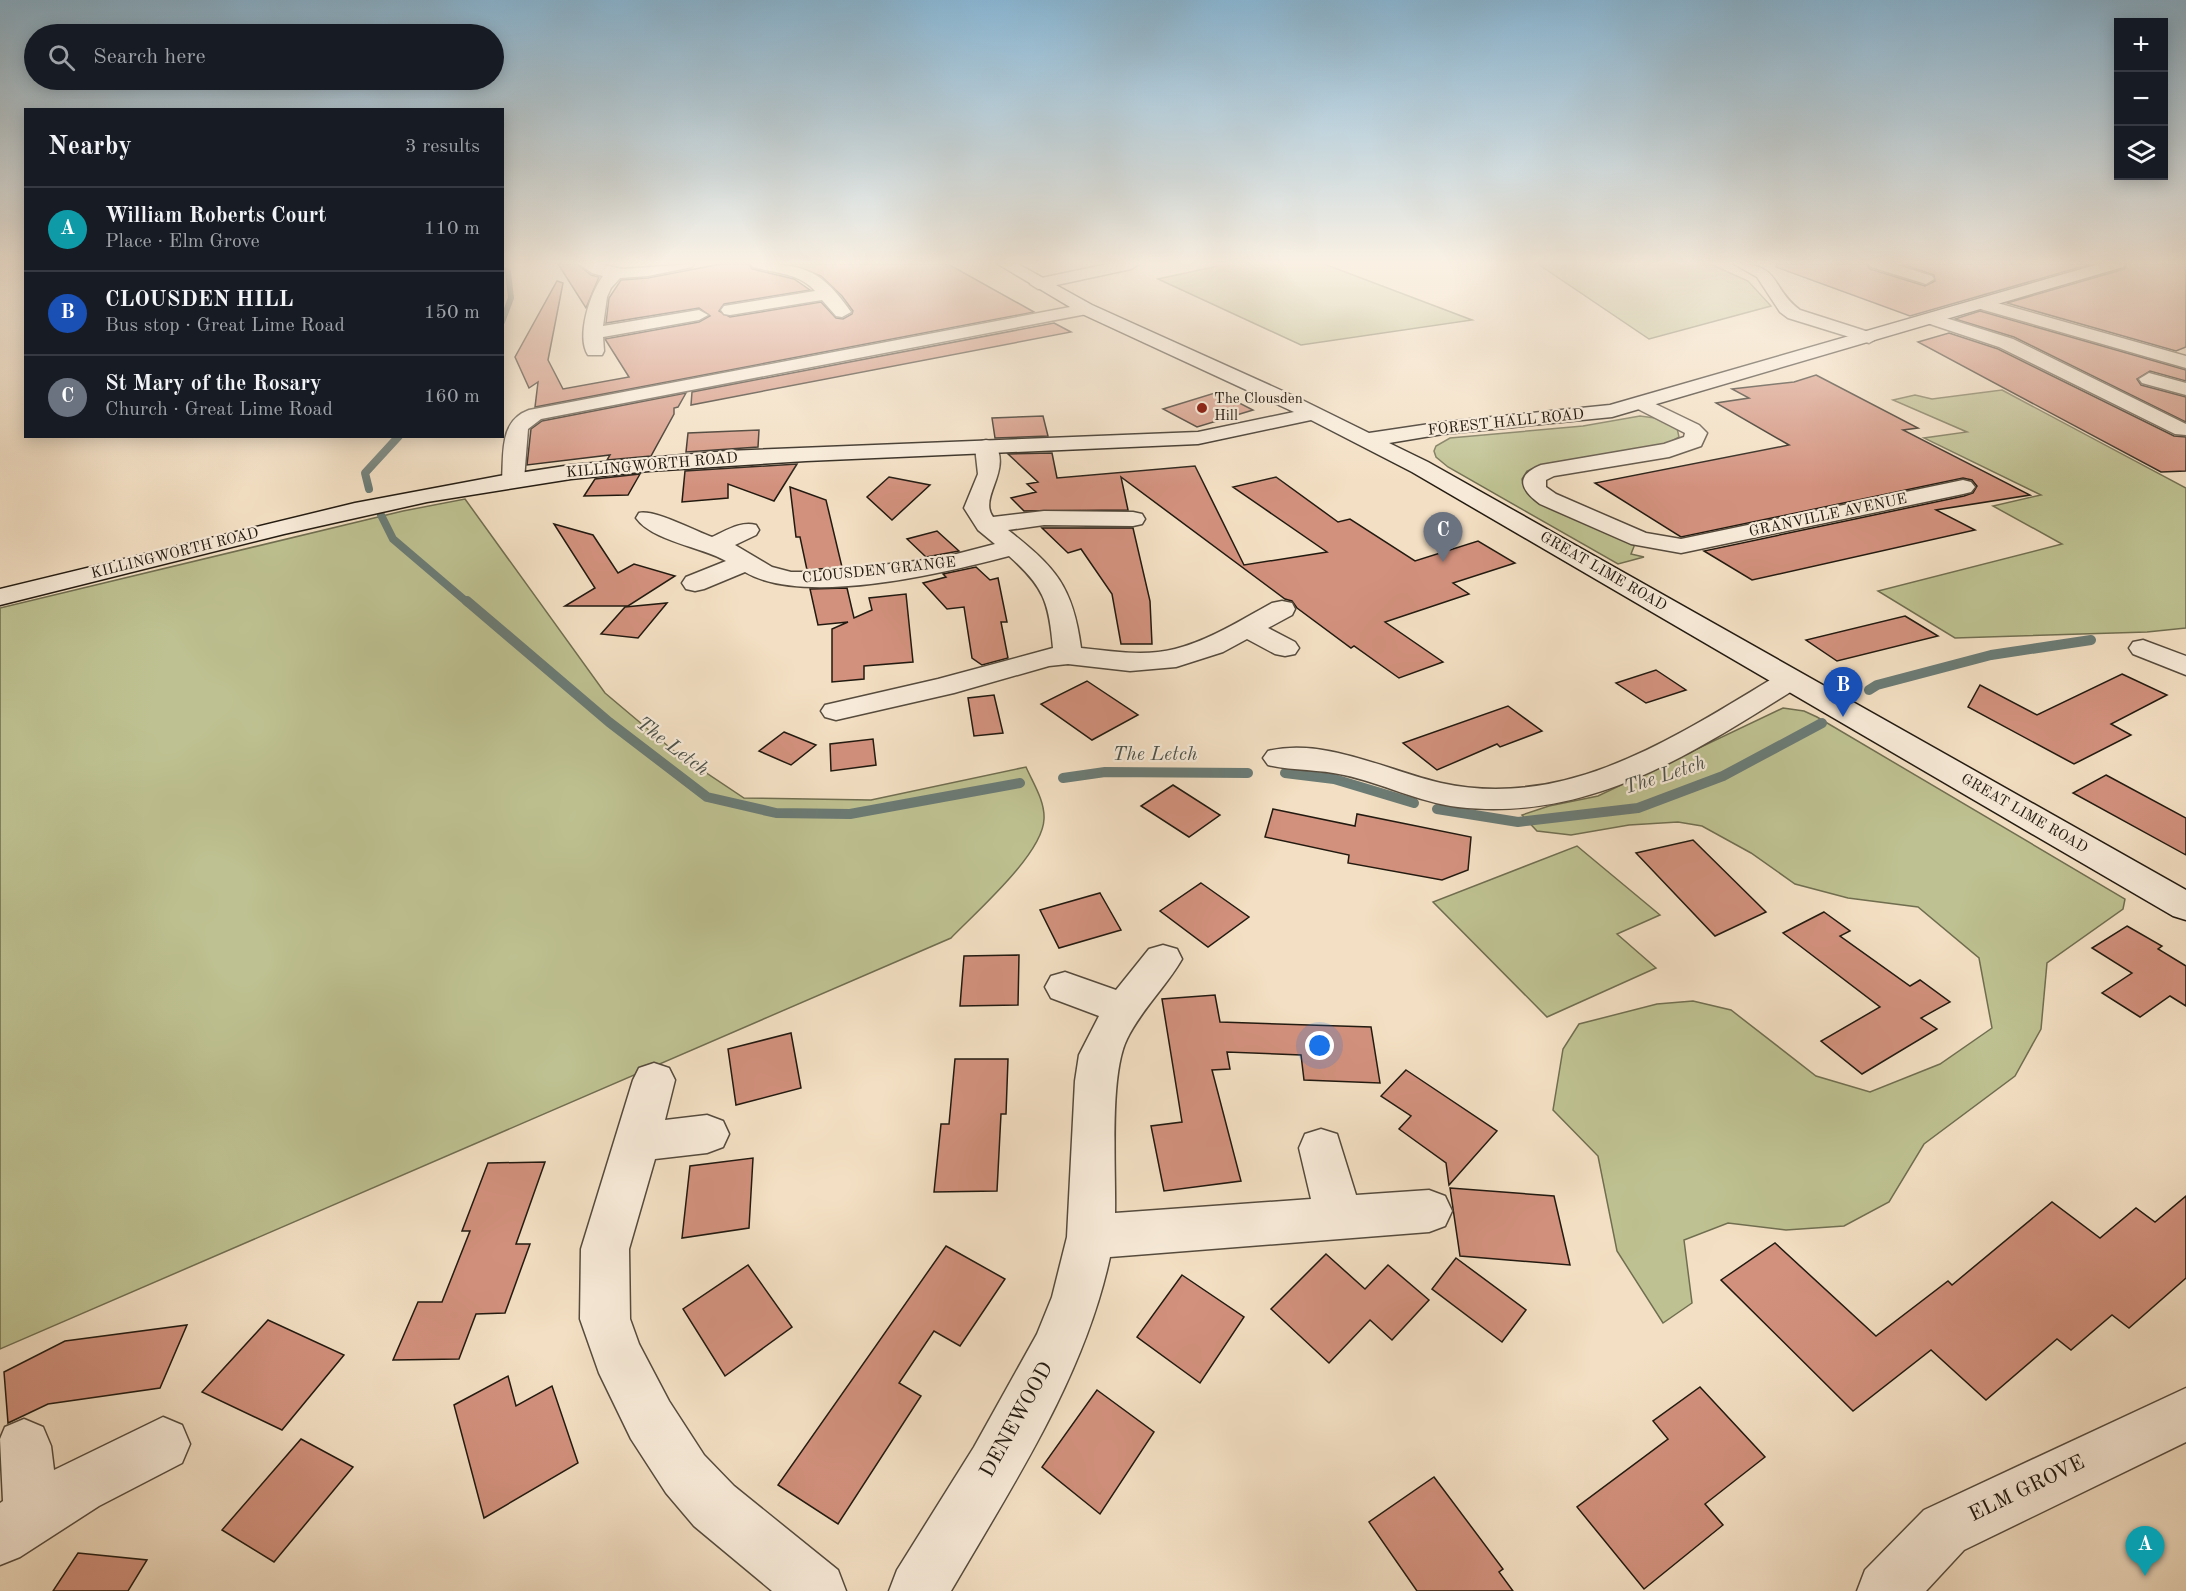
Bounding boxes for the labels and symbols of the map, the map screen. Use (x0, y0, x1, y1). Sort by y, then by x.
place label: The Clousden Hill (1214, 392, 1303, 424)
marker: The Clousden Hill (1195, 401, 1209, 415)
street label: FOREST HALL ROAD (1427, 407, 1585, 439)
street label: KILLINGWORTH ROAD (566, 451, 738, 481)
street label: GRANVILLE AVENUE (1748, 492, 1908, 540)
pin: C (1424, 512, 1462, 562)
street label: KILLINGWORTH ROAD (90, 526, 260, 582)
street label: GREAT LIME ROAD (1537, 530, 1669, 614)
street label: CLOUSDEN GRANGE (801, 555, 957, 587)
pin: B (1824, 668, 1862, 717)
water label: The Letch (632, 714, 712, 780)
water label: The Letch (1113, 745, 1197, 765)
water label: The Letch (1622, 753, 1708, 799)
street label: GREAT LIME ROAD (1958, 772, 2090, 856)
your location (1305, 1031, 1334, 1060)
street label: DENEWOOD (977, 1359, 1057, 1481)
street label: ELM GROVE (1966, 1452, 2088, 1526)
pin: A (2126, 1526, 2164, 1576)

